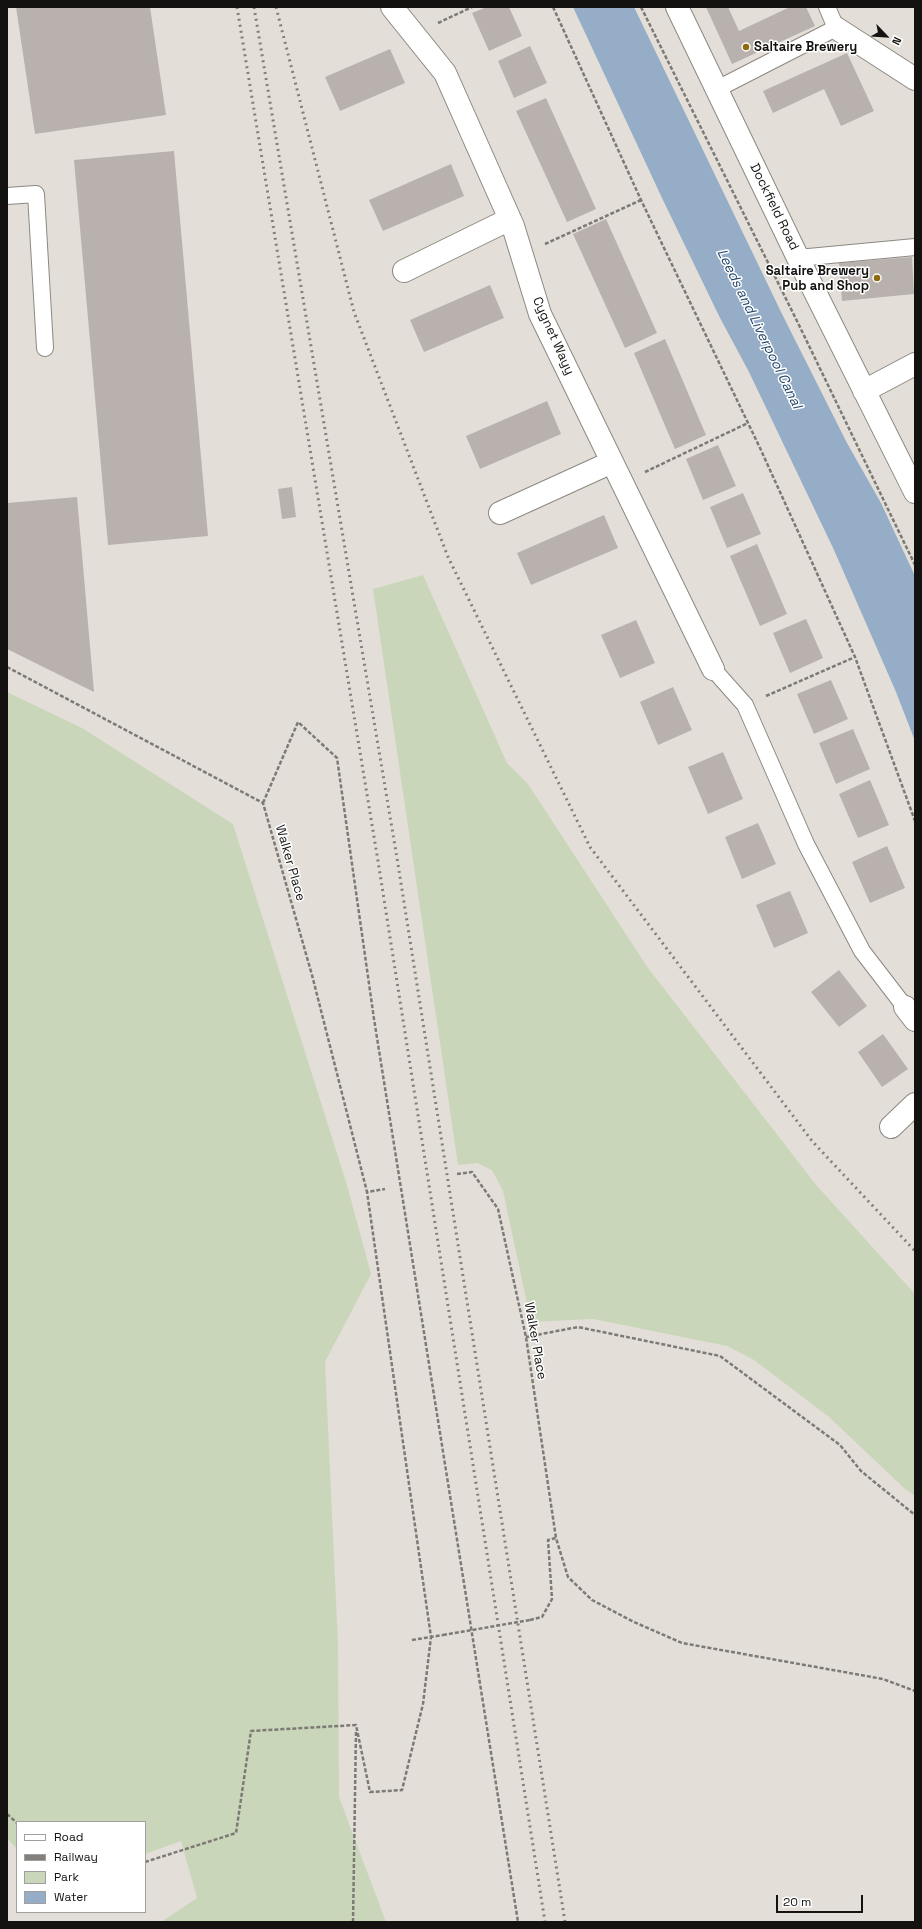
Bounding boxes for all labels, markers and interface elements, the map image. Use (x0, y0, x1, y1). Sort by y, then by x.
north arrow (866, 16, 906, 56)
text: N (889, 35, 905, 47)
place label: Saltaire Brewery (754, 39, 857, 55)
marker: Saltaire Brewery (741, 42, 751, 52)
street label: Dockfield Road (746, 161, 802, 253)
water label: Leeds and Liverpool Canal (713, 246, 805, 412)
place label: Saltaire Brewery Pub and Shop (766, 263, 869, 294)
marker: Saltaire Brewery Pub and Shop (872, 273, 882, 283)
street label: Cygnet Wayy (529, 295, 577, 377)
street label: Walker Place (272, 823, 308, 903)
street label: Walker Place (521, 1301, 549, 1381)
legend (16, 1821, 146, 1913)
text: Road (54, 1829, 83, 1845)
text: Railway (54, 1849, 98, 1865)
text: Park (54, 1869, 79, 1885)
scale bar (778, 1887, 865, 1913)
text: Water (54, 1889, 88, 1905)
text: 20 m (783, 1894, 811, 1910)

